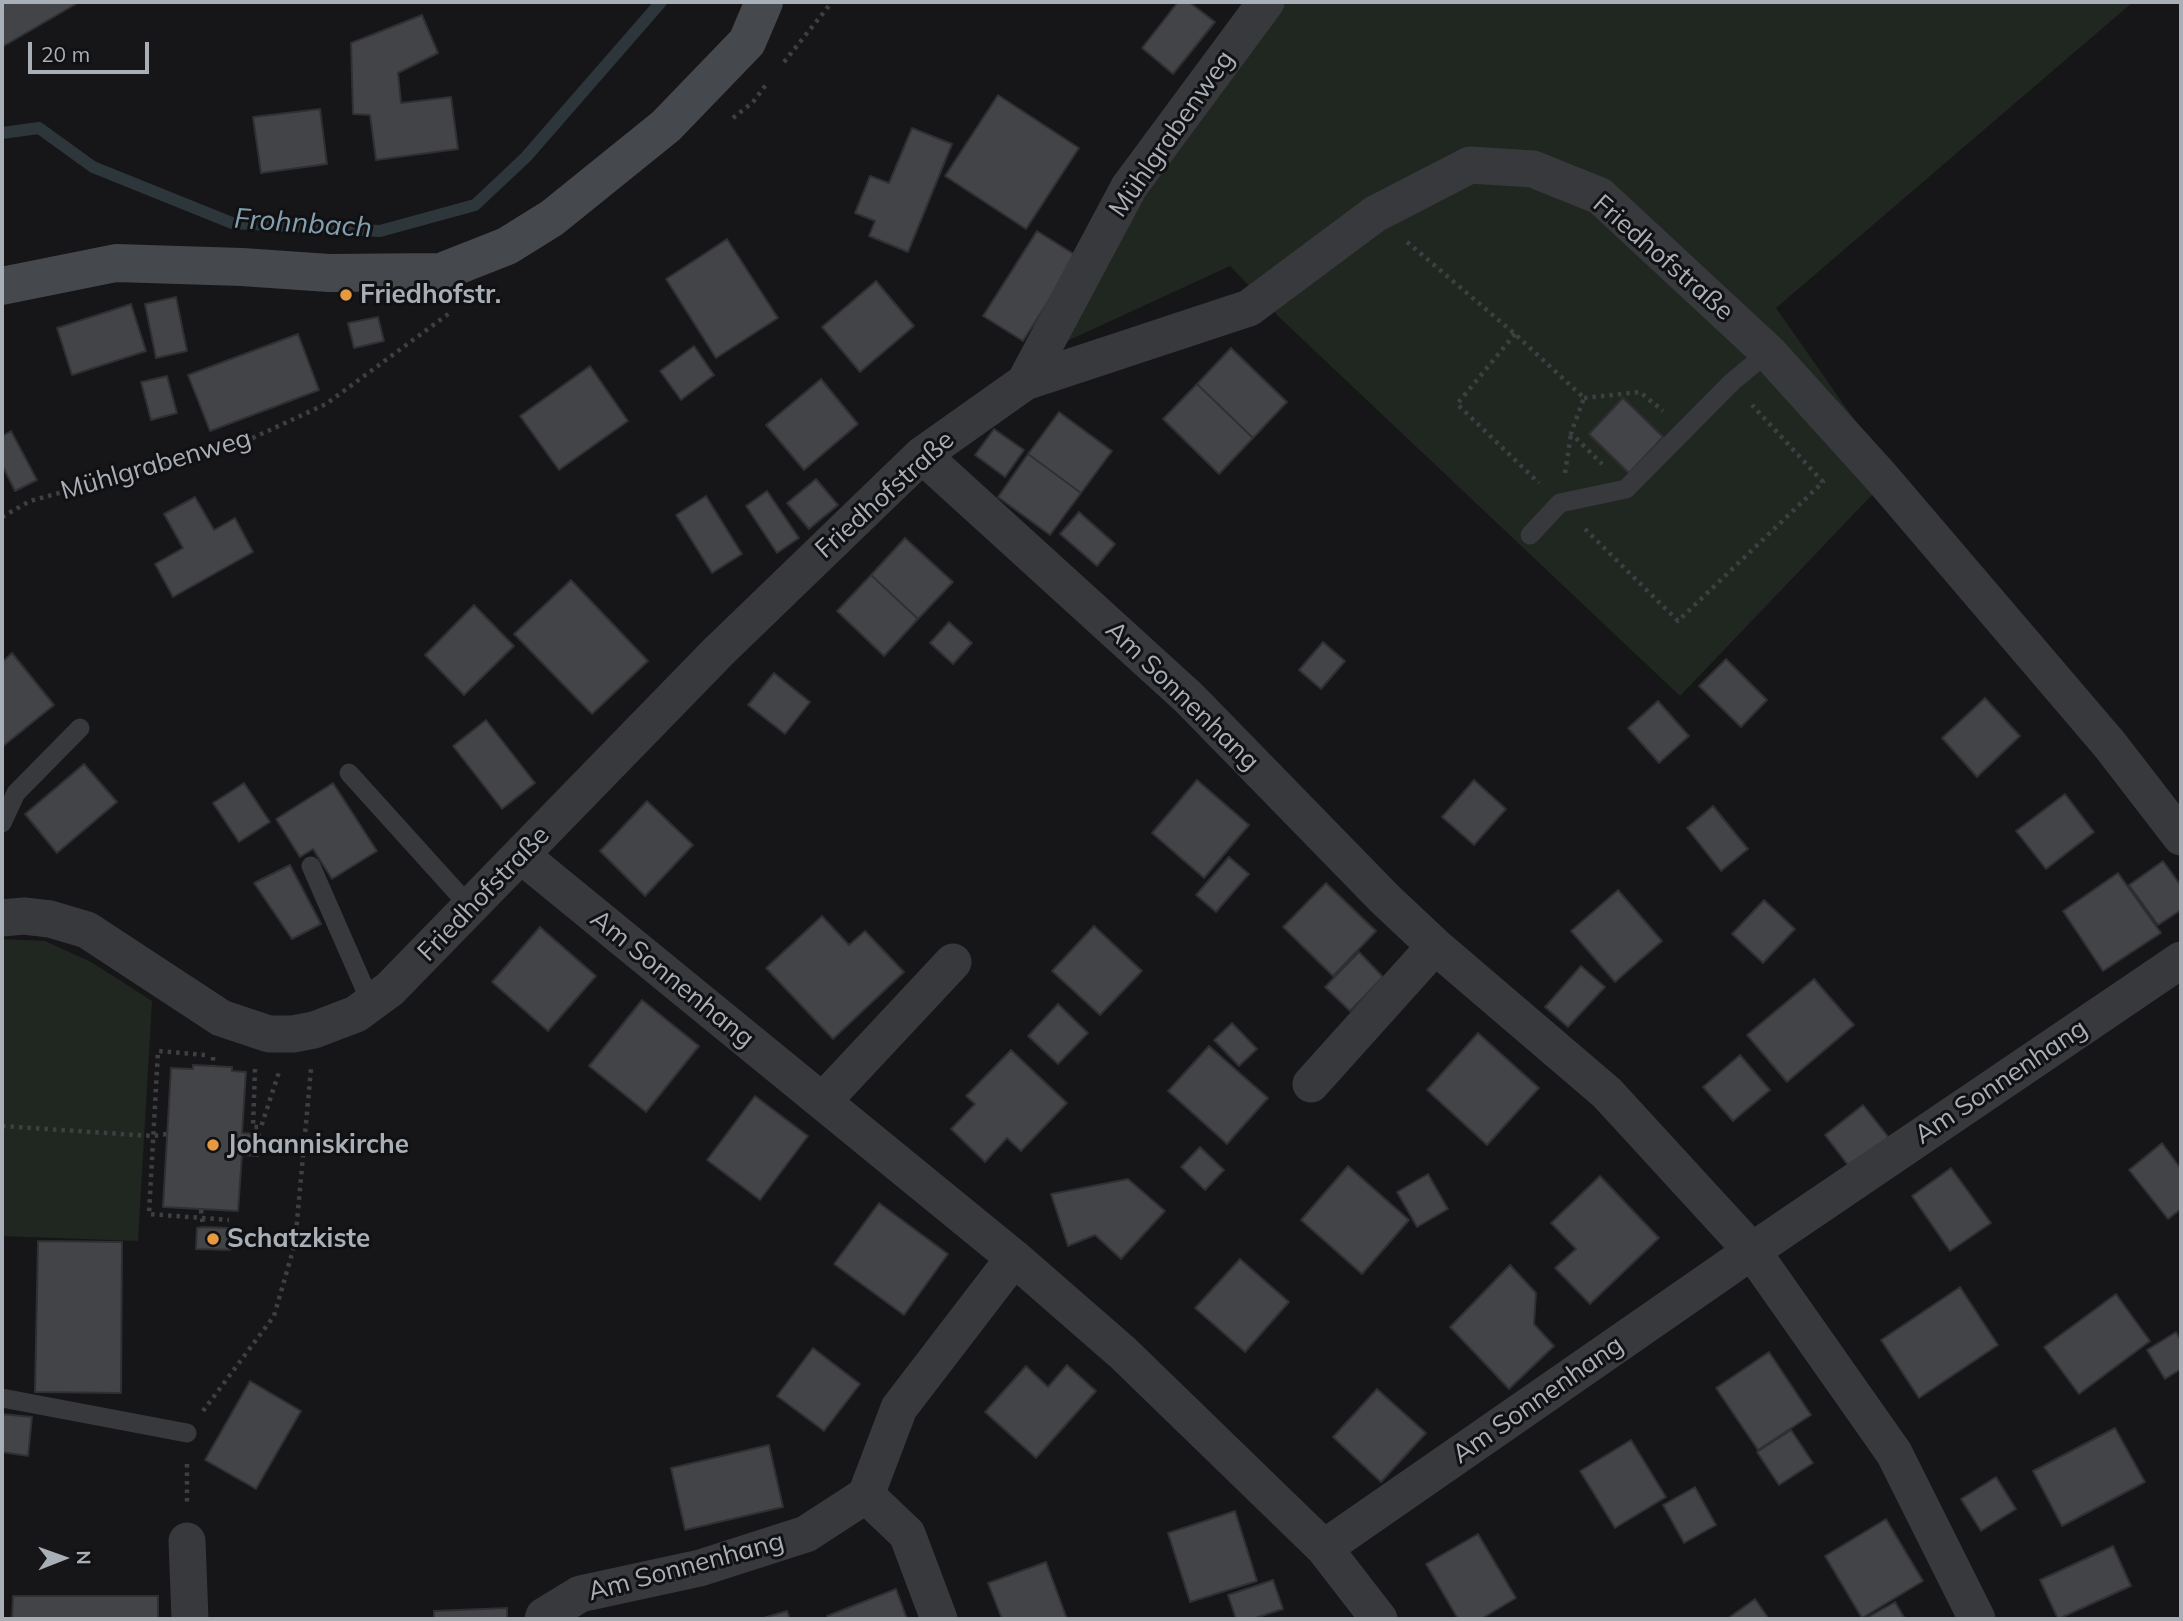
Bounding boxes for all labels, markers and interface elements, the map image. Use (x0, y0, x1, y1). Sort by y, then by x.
scale bar (32, 28, 152, 72)
text: 20 m (41, 41, 90, 67)
street label: Mühlgrabenweg (1103, 45, 1241, 223)
street label: Friedhofstraße (1586, 189, 1740, 327)
water label: Frohnbach (233, 202, 373, 246)
place label: Friedhofstr. (360, 279, 501, 311)
marker: Friedhofstr. (338, 287, 354, 303)
street label: Mühlgrabenweg (57, 423, 255, 507)
street label: Friedhofstraße (809, 425, 961, 565)
street label: Am Sonnenhang (1099, 615, 1265, 777)
street label: Friedhofstraße (412, 820, 556, 968)
street label: Am Sonnenhang (584, 904, 760, 1054)
street label: Am Sonnenhang (1909, 1013, 2093, 1151)
place label: Johanniskirche (227, 1129, 409, 1161)
marker: Johanniskirche (205, 1137, 221, 1153)
place label: Schatzkiste (227, 1223, 370, 1255)
marker: Schatzkiste (205, 1231, 221, 1247)
street label: Am Sonnenhang (1447, 1329, 1629, 1471)
north arrow (28, 1523, 98, 1593)
street label: Am Sonnenhang (585, 1526, 787, 1608)
text: N (72, 1550, 96, 1565)

